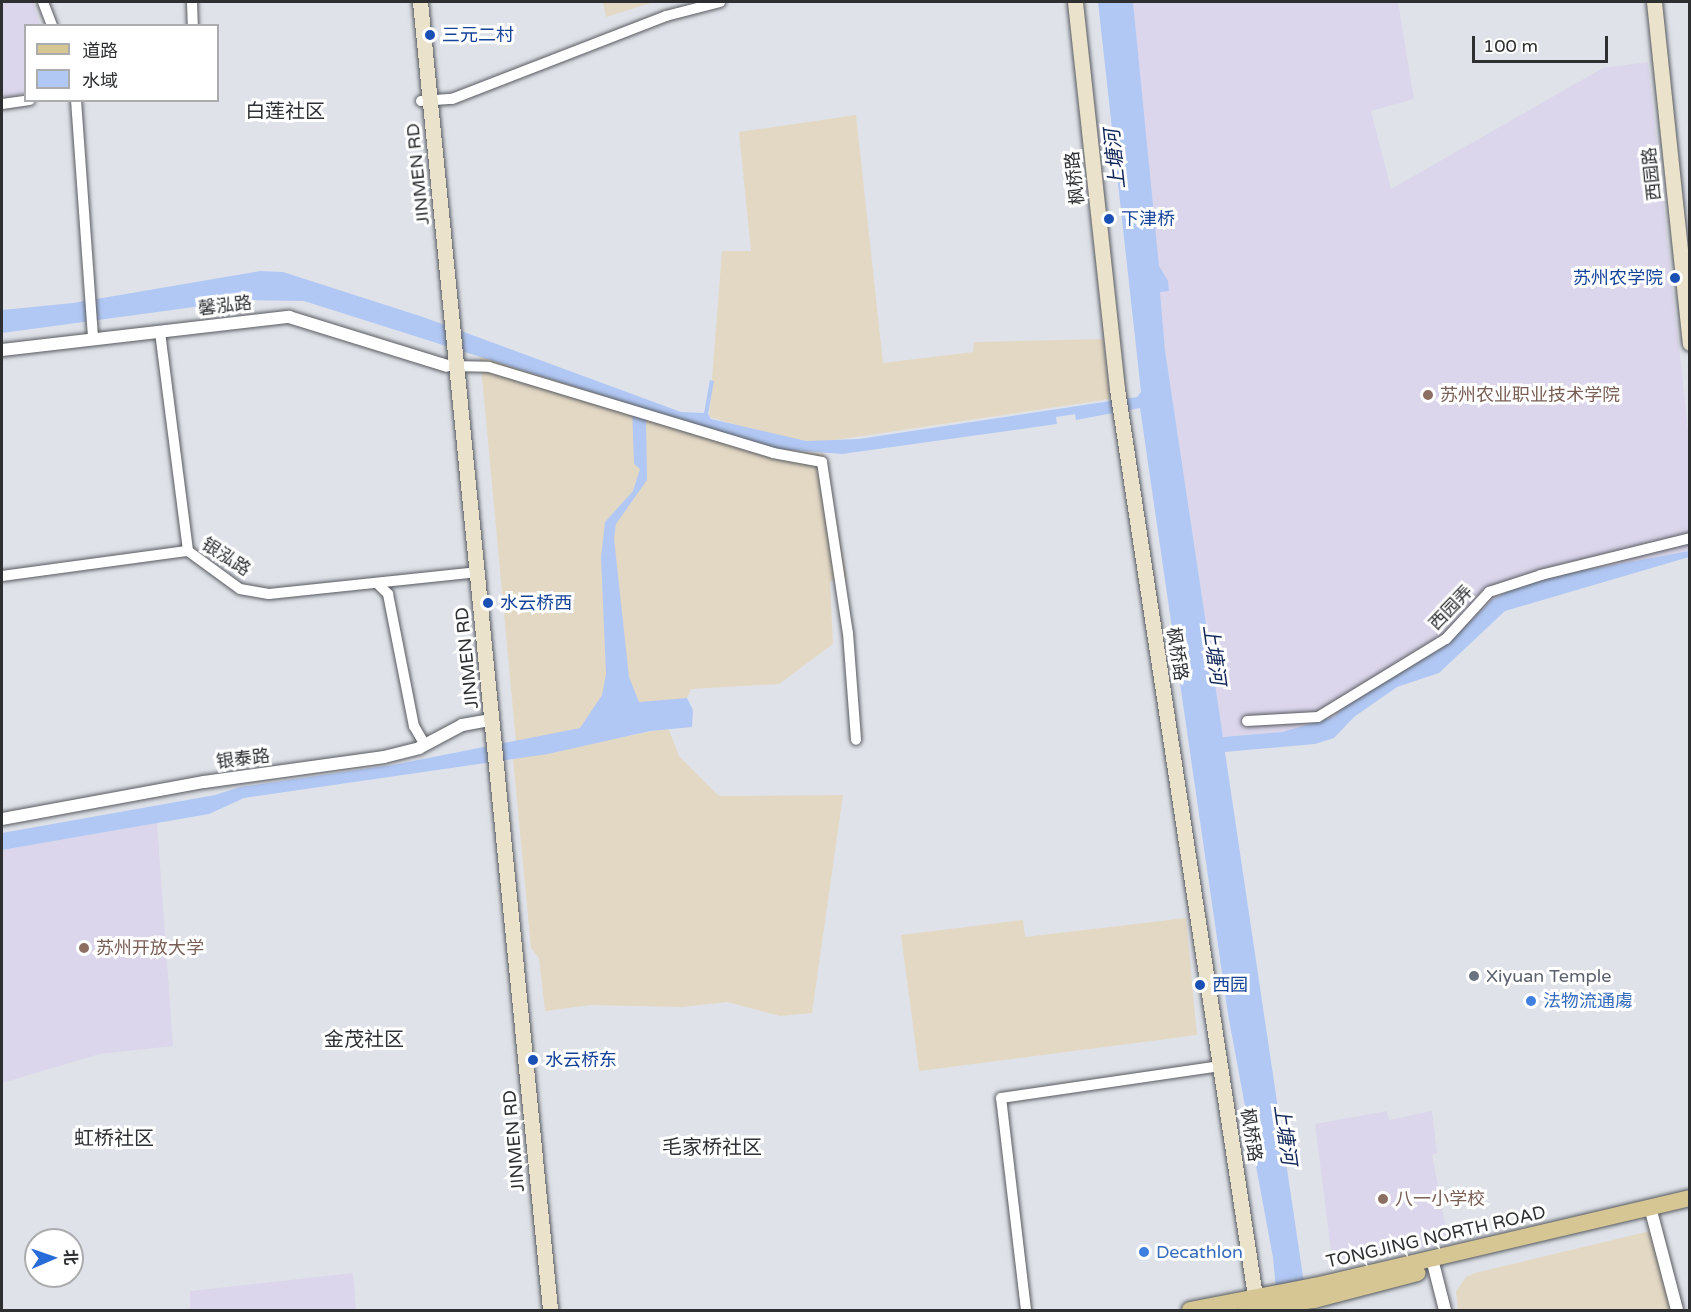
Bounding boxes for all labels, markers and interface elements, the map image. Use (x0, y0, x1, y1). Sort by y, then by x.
legend (24, 24, 219, 102)
place label: 三元二村 (442, 24, 514, 46)
scale bar (1475, 24, 1612, 62)
marker: 三元二村 (423, 28, 437, 42)
text: 100 m (1483, 35, 1538, 57)
text: 道路 (82, 40, 118, 62)
text: 水域 (82, 70, 118, 92)
district label: 白莲社区 (245, 100, 325, 124)
street label: JINMEN RD (402, 122, 434, 226)
water label: 上塘河 (1101, 128, 1131, 190)
street label: 西园路 (1638, 146, 1666, 202)
street label: 枫桥路 (1061, 150, 1089, 206)
place label: 下津桥 (1121, 208, 1175, 230)
marker: 下津桥 (1102, 212, 1116, 226)
place label: 苏州农学院 (1573, 267, 1663, 289)
marker: 苏州农学院 (1668, 271, 1682, 285)
street label: 馨泓路 (197, 292, 253, 320)
place label: 苏州农业职业技术学院 (1440, 384, 1620, 406)
marker: 苏州农业职业技术学院 (1421, 388, 1435, 402)
street label: 银泓路 (197, 533, 255, 581)
street label: 西园弄 (1424, 581, 1478, 635)
place label: 水云桥西 (500, 592, 572, 614)
marker: 水云桥西 (481, 596, 495, 610)
street label: JINMEN RD (451, 606, 483, 710)
water label: 上塘河 (1197, 624, 1229, 686)
street label: 枫桥路 (1162, 626, 1192, 682)
street label: 银泰路 (215, 745, 271, 773)
place label: 苏州开放大学 (96, 937, 204, 959)
marker: 苏州开放大学 (77, 941, 91, 955)
place label: Xiyuan Temple (1486, 965, 1611, 987)
marker: Xiyuan Temple (1467, 969, 1481, 983)
place label: 西园 (1212, 974, 1248, 996)
marker: 西园 (1193, 978, 1207, 992)
place label: 法物流通䖏 (1543, 990, 1633, 1012)
marker: 法物流通䖏 (1524, 994, 1538, 1008)
district label: 金茂社区 (324, 1028, 404, 1052)
place label: 水云桥东 (545, 1049, 617, 1071)
marker: 水云桥东 (526, 1053, 540, 1067)
street label: JINMEN RD (499, 1089, 529, 1193)
water label: 上塘河 (1268, 1104, 1300, 1166)
street label: 枫桥路 (1236, 1107, 1266, 1163)
district label: 虹桥社区 (74, 1127, 154, 1151)
district label: 毛家桥社区 (662, 1136, 762, 1160)
place label: 八一小学校 (1395, 1188, 1485, 1210)
marker: 八一小学校 (1376, 1192, 1390, 1206)
street label: TONGJING NORTH ROAD (1324, 1201, 1548, 1273)
north arrow (24, 1228, 84, 1288)
place label: Decathlon (1156, 1241, 1243, 1263)
marker: Decathlon (1137, 1245, 1151, 1259)
text: 北 (60, 1249, 80, 1266)

